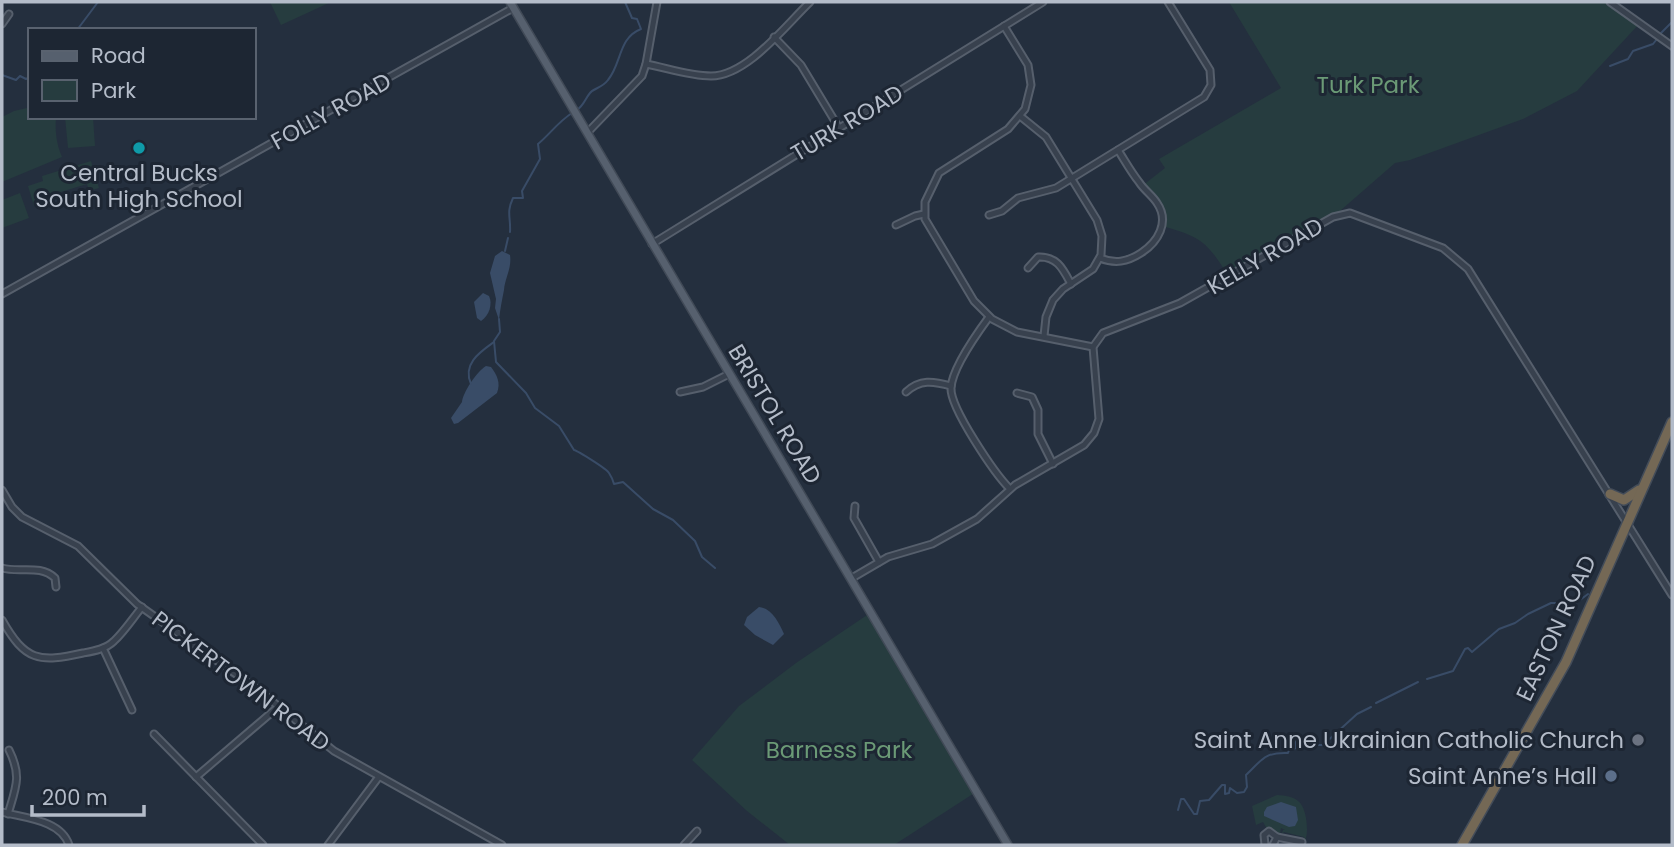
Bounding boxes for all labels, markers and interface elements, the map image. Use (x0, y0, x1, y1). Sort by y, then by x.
legend (28, 28, 256, 119)
text: Road (91, 41, 146, 70)
street label: FOLLY ROAD (265, 65, 397, 157)
park label: Turk Park (1316, 69, 1420, 101)
text: Park (91, 76, 136, 105)
street label: TURK ROAD (785, 77, 909, 169)
marker: Central Bucks South High School (131, 140, 147, 156)
place label: Central Bucks South High School (35, 157, 243, 215)
street label: KELLY ROAD (1201, 210, 1329, 302)
street label: BRISTOL ROAD (721, 338, 829, 490)
street label: EASTON ROAD (1508, 550, 1604, 706)
street label: PICKERTOWN ROAD (145, 603, 337, 759)
place label: Saint Anne Ukrainian Catholic Church (1194, 724, 1624, 756)
marker: Saint Anne Ukrainian Catholic Church (1630, 732, 1646, 748)
park label: Barness Park (766, 734, 912, 766)
place label: Saint Anne’s Hall (1408, 760, 1597, 792)
marker: Saint Anne’s Hall (1603, 768, 1619, 784)
scale bar (32, 774, 144, 818)
text: 200 m (42, 783, 108, 812)

